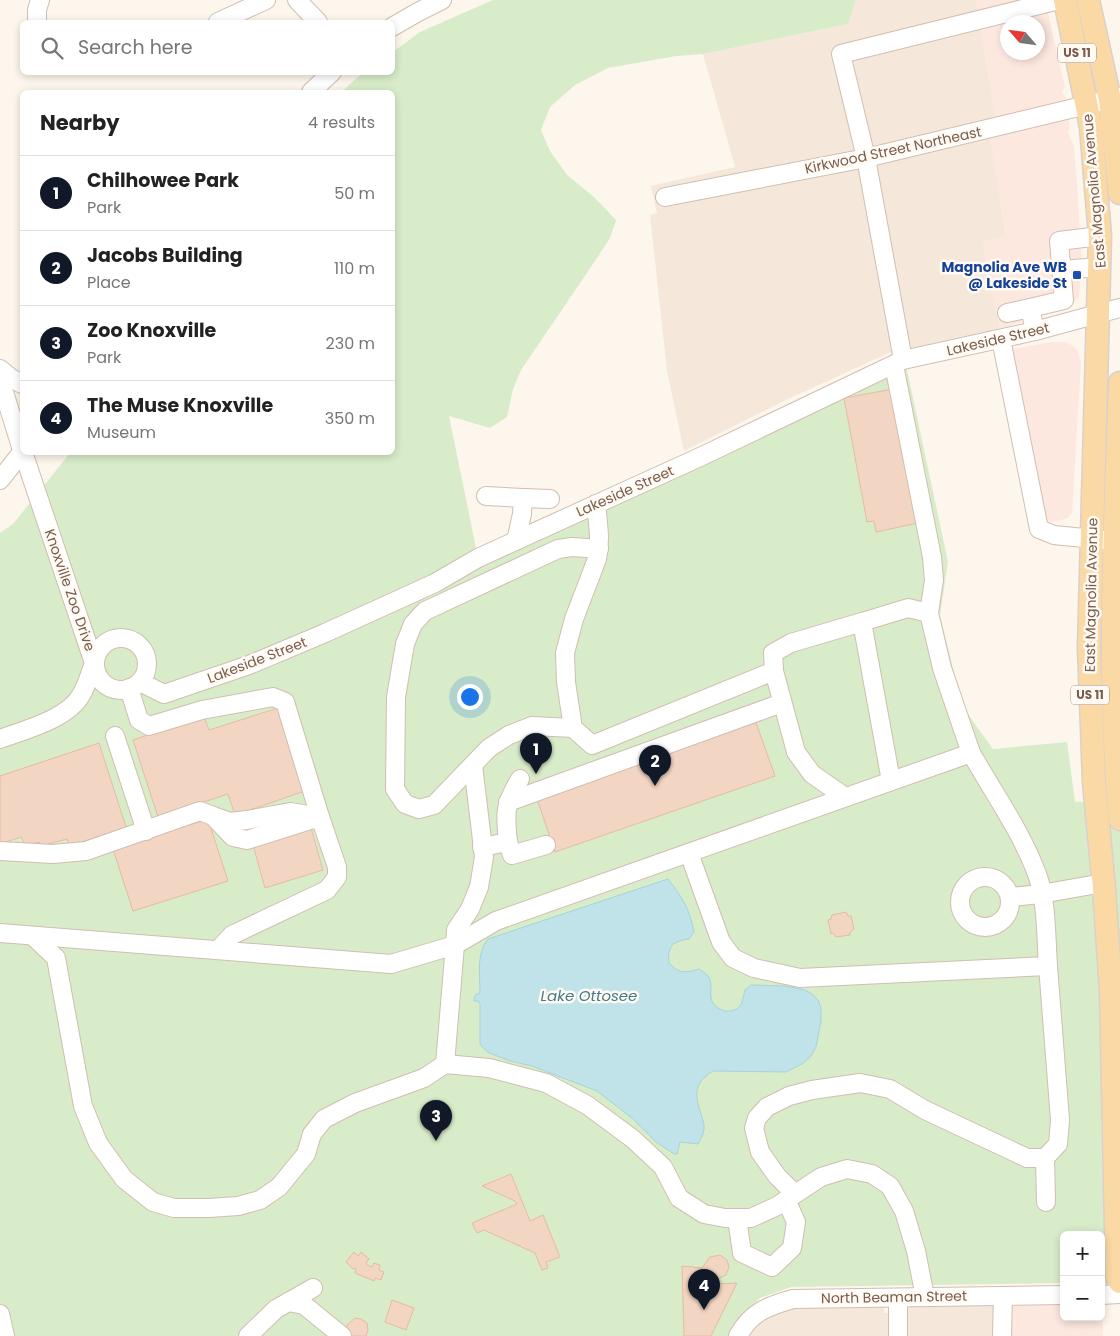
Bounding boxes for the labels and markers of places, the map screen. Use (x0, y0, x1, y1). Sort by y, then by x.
place label: Magnolia Ave WB @ Lakeside St (941, 257, 1067, 293)
marker: Magnolia Ave WB @ Lakeside St (1071, 269, 1083, 281)
pin: 1 (520, 733, 552, 774)
pin: 2 (639, 745, 671, 786)
pin: 3 (420, 1100, 452, 1141)
pin: 4 (688, 1269, 720, 1310)

